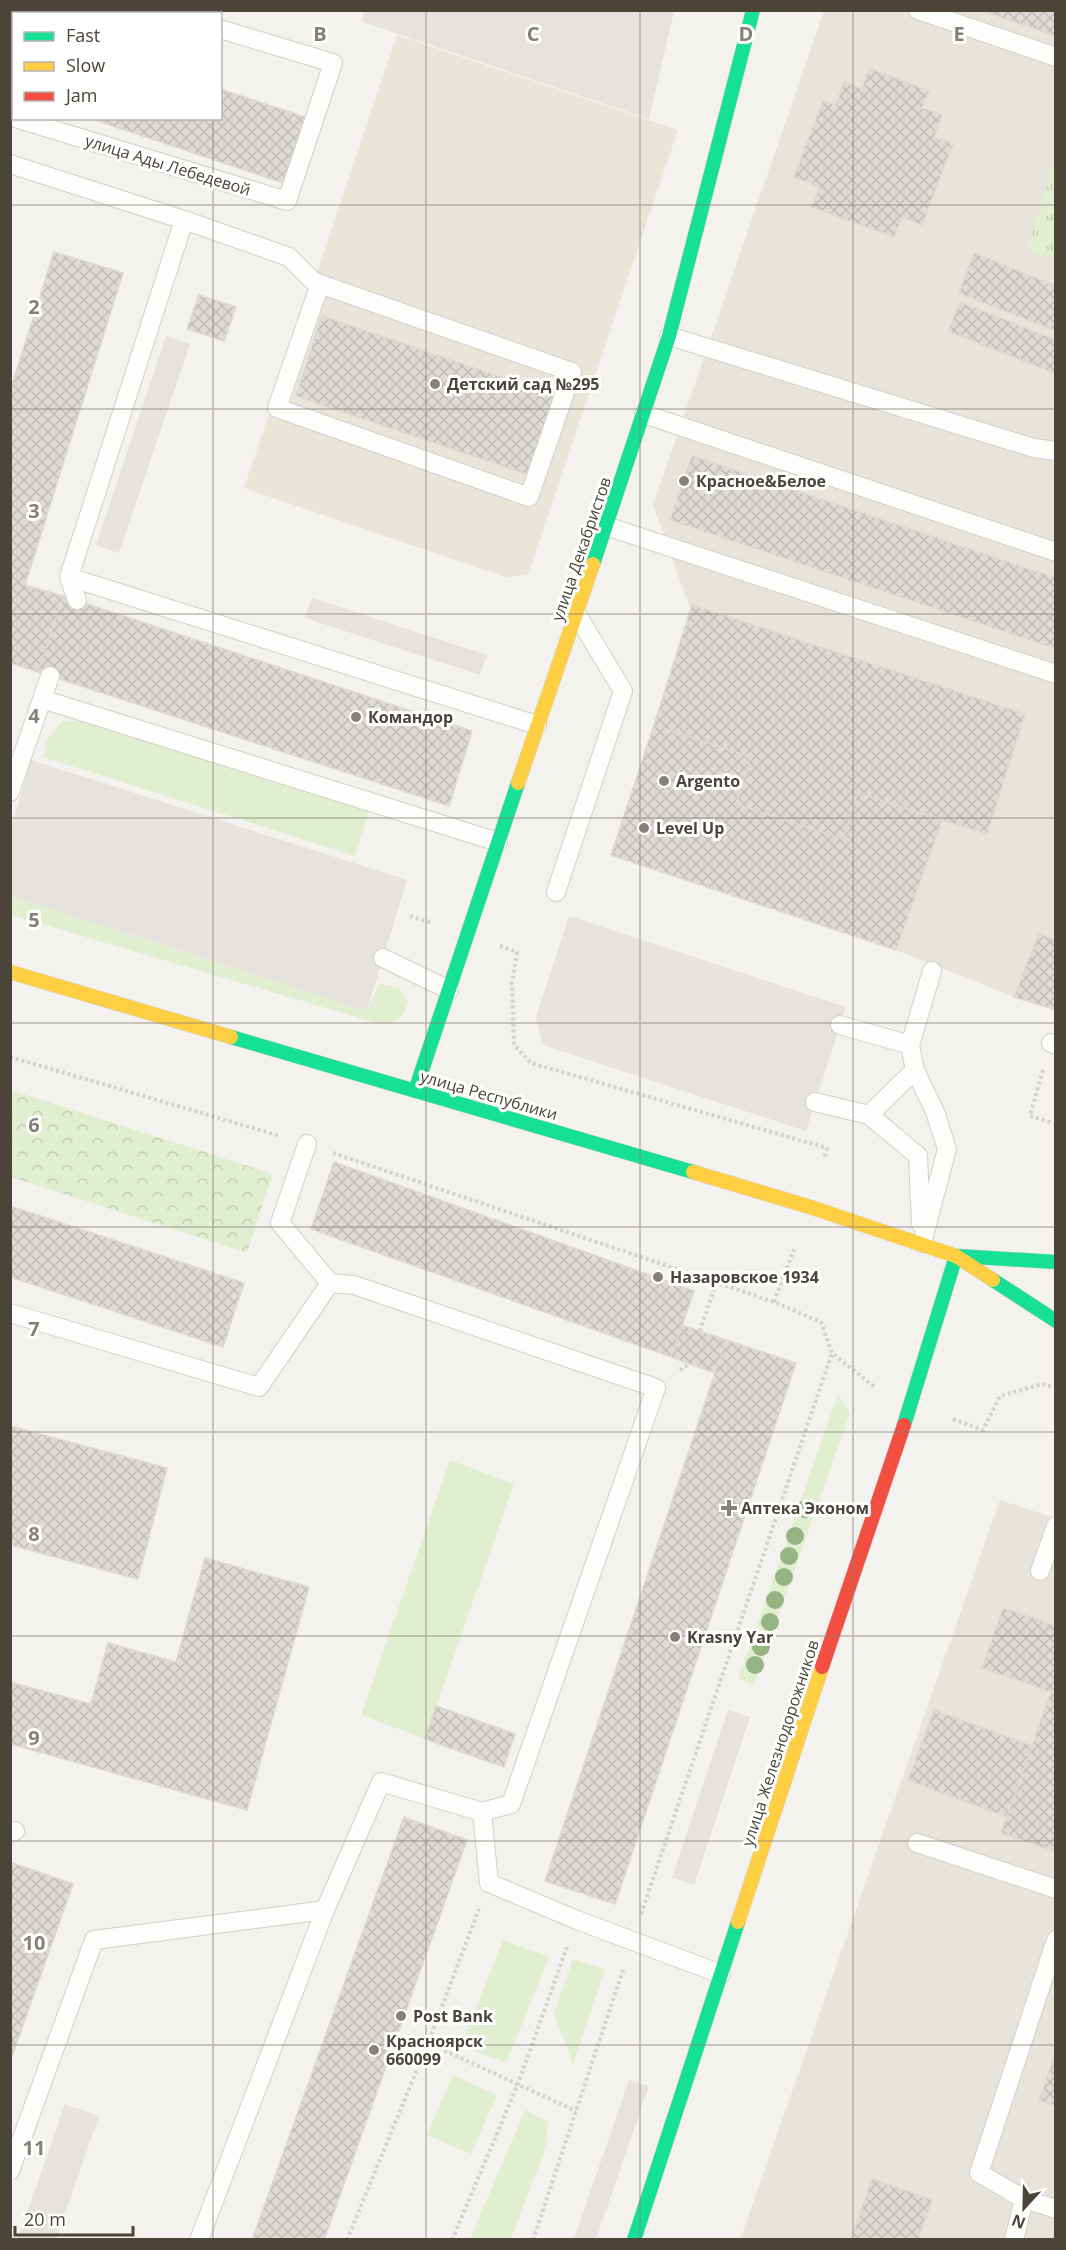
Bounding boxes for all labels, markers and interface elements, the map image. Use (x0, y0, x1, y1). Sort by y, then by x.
legend (12, 12, 222, 120)
text: B (313, 20, 327, 47)
text: C (527, 20, 540, 47)
text: D (739, 20, 753, 47)
text: E (953, 20, 965, 47)
text: Fast (66, 23, 100, 47)
text: Slow (66, 53, 105, 77)
text: Jam (64, 83, 98, 107)
street label: улица Ады Лебедевой (83, 129, 253, 201)
text: 2 (28, 293, 40, 320)
place label: Детский сад №295 (447, 373, 599, 395)
marker: Детский сад №295 (428, 377, 442, 391)
place label: Красное&Белое (696, 470, 826, 492)
street label: улица Декабристов (546, 474, 616, 624)
marker: Красное&Белое (677, 474, 691, 488)
text: 3 (28, 497, 40, 524)
text: 4 (28, 702, 40, 729)
place label: Командор (368, 706, 453, 728)
marker: Командор (349, 710, 363, 724)
place label: Argento (676, 770, 740, 792)
marker: Argento (657, 774, 671, 788)
place label: Level Up (656, 817, 724, 839)
marker: Level Up (637, 821, 651, 835)
text: 5 (28, 906, 40, 933)
street label: улица Республики (418, 1065, 560, 1125)
text: 6 (28, 1111, 40, 1138)
place label: Назаровское 1934 (670, 1266, 819, 1288)
marker: Назаровское 1934 (651, 1270, 665, 1284)
text: 7 (28, 1315, 40, 1342)
place label: Аптека Эконом (741, 1497, 869, 1519)
marker: Аптека Эконом (722, 1501, 736, 1515)
text: 8 (28, 1520, 40, 1547)
place label: Krasny Yar (687, 1626, 773, 1648)
marker: Krasny Yar (668, 1630, 682, 1644)
street label: улица Железнодорожников (736, 1637, 824, 1849)
text: 9 (28, 1724, 40, 1751)
text: 10 (23, 1929, 45, 1956)
place label: Post Bank (413, 2005, 493, 2027)
marker: Post Bank (394, 2009, 408, 2023)
place label: Красноярск 660099 (386, 2030, 483, 2070)
marker: Красноярск 660099 (367, 2043, 381, 2057)
text: 11 (23, 2134, 45, 2161)
north arrow (994, 2178, 1054, 2238)
scale bar (15, 2199, 134, 2237)
text: 20 m (24, 2207, 66, 2231)
text: N (1008, 2209, 1029, 2235)

